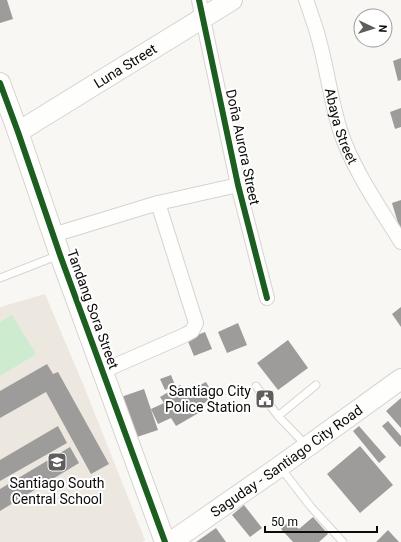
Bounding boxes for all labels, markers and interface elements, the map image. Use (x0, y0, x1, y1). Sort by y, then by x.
north arrow (353, 8, 393, 48)
text: N (376, 24, 389, 33)
street label: Luna Street (91, 40, 160, 91)
street label: Abaya Street (322, 87, 361, 167)
street label: Doña Aurora Street (223, 88, 263, 207)
street label: Tandang Sora Street (64, 247, 122, 371)
place label: Santiago City Police Station (165, 383, 251, 415)
public building icon: Santiago City Police Station (254, 388, 276, 410)
street label: Saguday - Santiago City Road (207, 402, 365, 520)
school or university icon: Santiago South Central School (46, 451, 68, 473)
place label: Santiago South Central School (10, 475, 104, 507)
scale bar (265, 508, 377, 534)
text: 50 m (271, 515, 298, 529)

